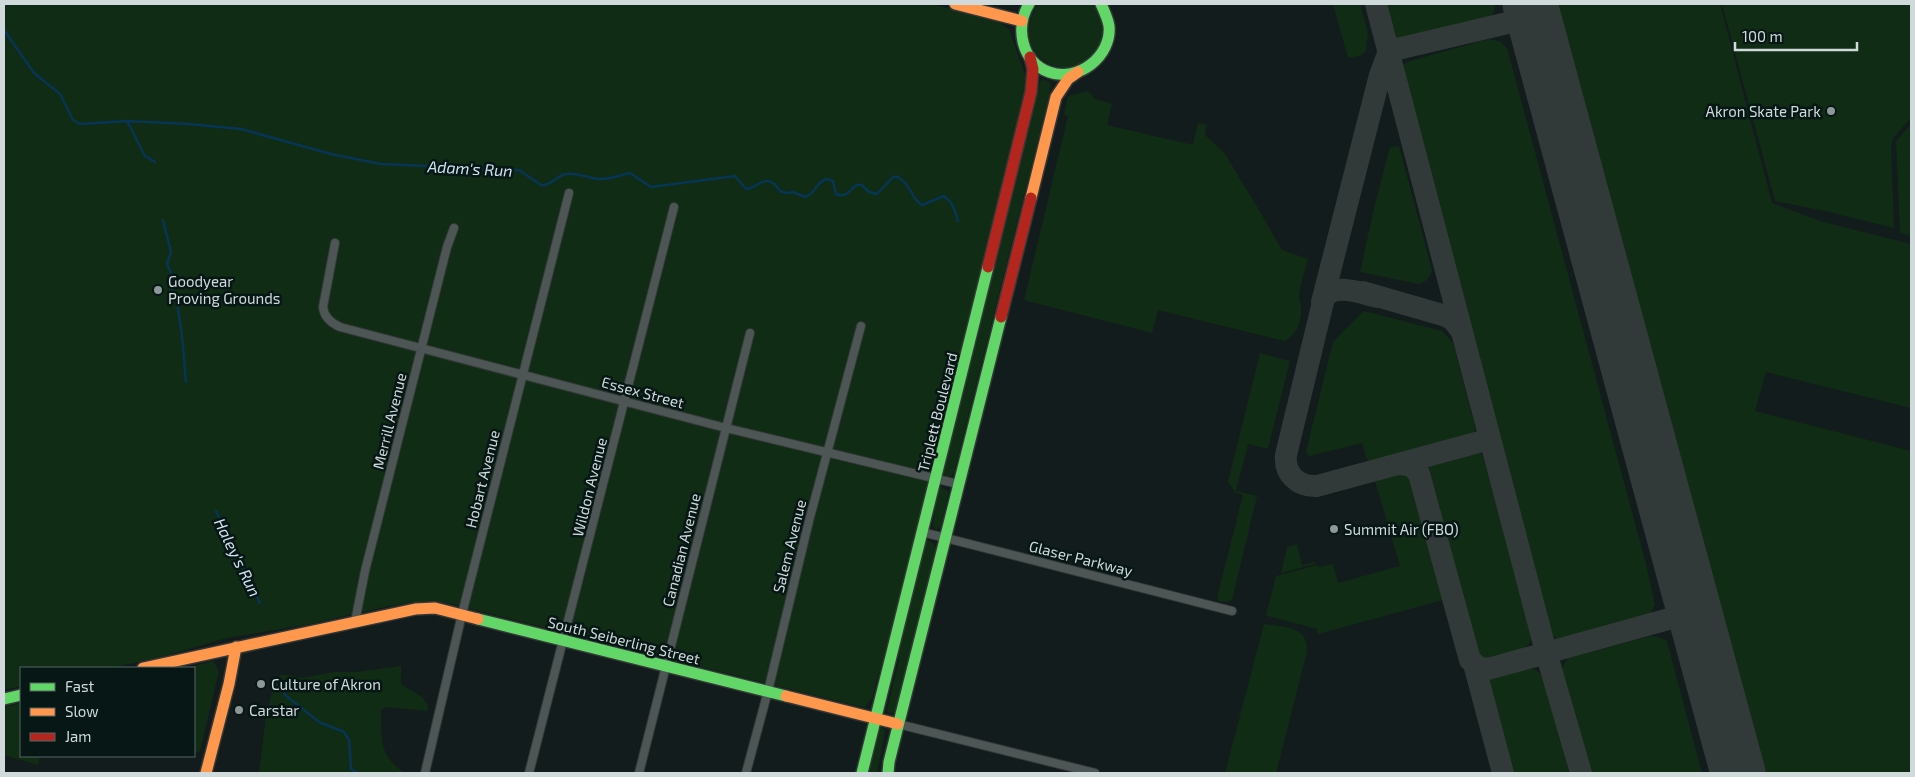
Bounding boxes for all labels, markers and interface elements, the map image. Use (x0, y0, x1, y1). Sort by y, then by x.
scale bar (1735, 20, 1858, 52)
text: 100 m (1742, 27, 1783, 45)
place label: Akron Skate Park (1706, 102, 1821, 120)
marker: Akron Skate Park (1825, 105, 1837, 117)
water label: Adam's Run (426, 156, 513, 180)
place label: Goodyear Proving Grounds (168, 272, 280, 307)
marker: Goodyear Proving Grounds (152, 284, 164, 296)
street label: Triplett Boulevard (913, 350, 961, 474)
street label: Merrill Avenue (368, 371, 410, 471)
street label: Essex Street (600, 372, 686, 412)
street label: Hobart Avenue (461, 428, 503, 530)
street label: Wildon Avenue (568, 436, 610, 538)
street label: Canadian Avenue (658, 491, 704, 609)
street label: Salem Avenue (769, 497, 809, 595)
water label: Haley's Run (210, 515, 265, 600)
place label: Summit Air (FBO) (1344, 520, 1459, 538)
marker: Summit Air (FBO) (1328, 523, 1340, 535)
street label: Glaser Parkway (1027, 536, 1135, 580)
street label: South Seiberling Street (546, 612, 702, 668)
legend (20, 667, 195, 757)
place label: Culture of Akron (271, 675, 381, 693)
text: Fast (65, 677, 95, 695)
marker: Culture of Akron (255, 678, 267, 690)
place label: Carstar (249, 701, 299, 719)
text: Slow (65, 702, 99, 720)
marker: Carstar (233, 704, 245, 716)
text: Jam (65, 727, 91, 745)

